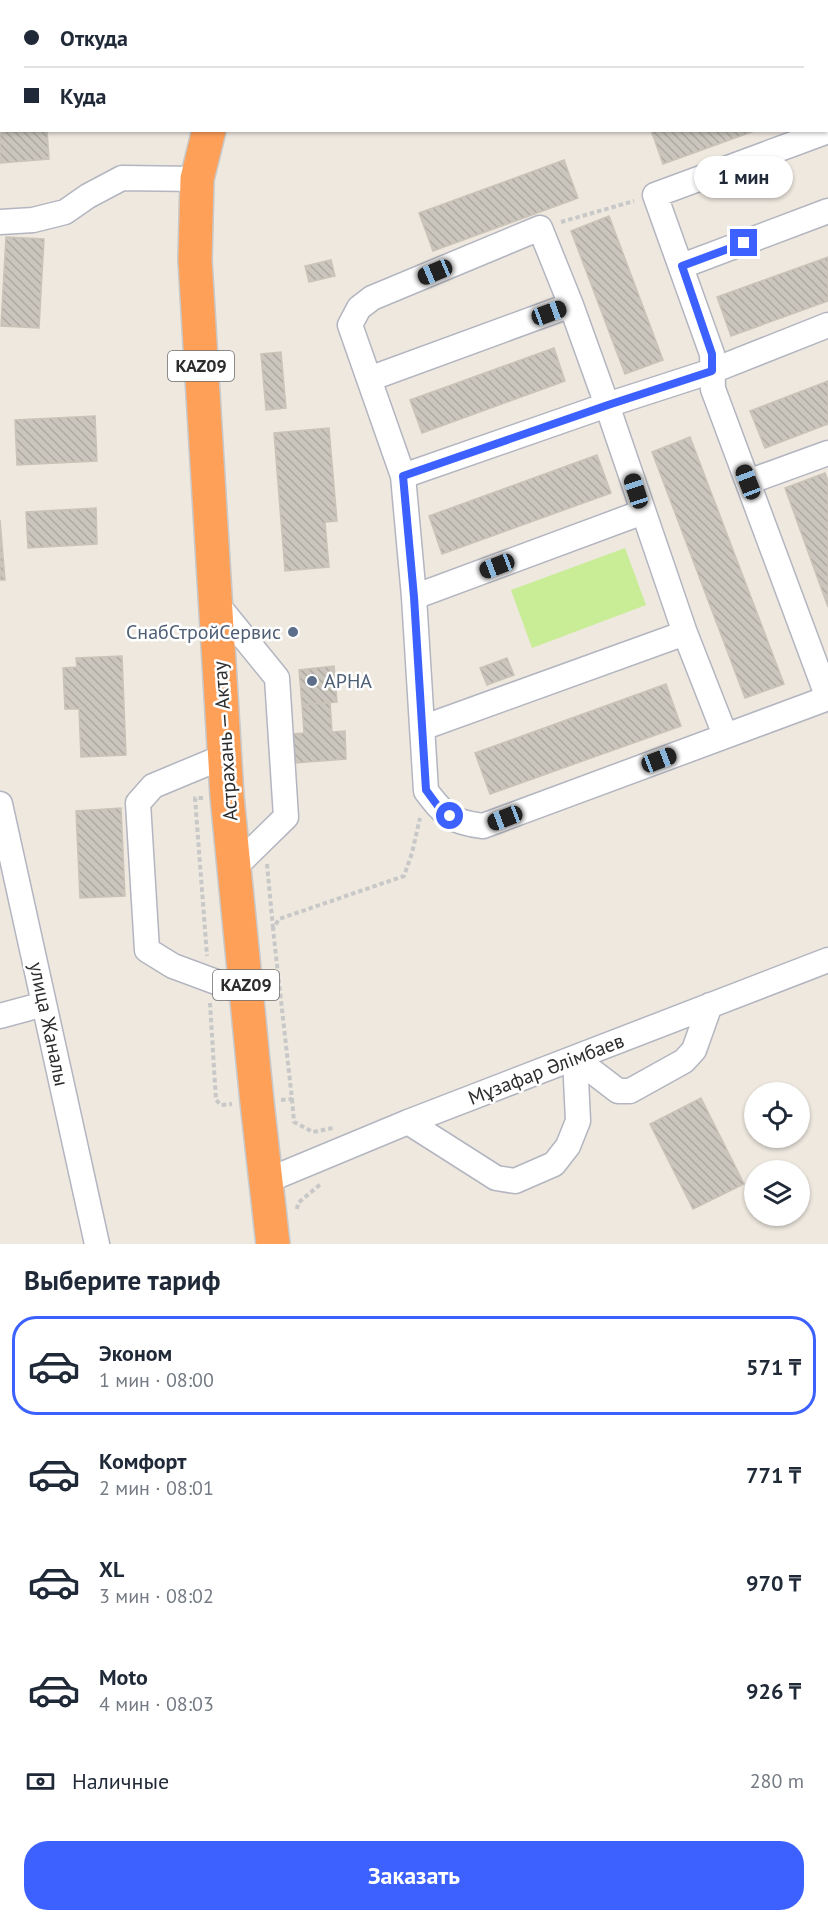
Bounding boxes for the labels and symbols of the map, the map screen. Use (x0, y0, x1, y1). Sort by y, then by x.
callout: 1 мин (694, 156, 794, 198)
route end (730, 229, 757, 256)
car (415, 257, 455, 287)
car (529, 298, 569, 328)
road number: KAZ09 (168, 351, 234, 381)
car (733, 462, 763, 502)
car (622, 471, 650, 511)
car (477, 551, 517, 581)
place label: СнабСтройСервис (126, 619, 281, 645)
marker: СнабСтройСервис (286, 625, 300, 639)
street label: Астрахань — Актау (206, 660, 244, 822)
place label: АРНА (324, 668, 372, 694)
marker: АРНА (305, 674, 319, 688)
car (639, 745, 679, 775)
route start (436, 802, 463, 829)
car (485, 803, 525, 833)
street label: улица Жаналы (23, 960, 75, 1088)
road number: KAZ09 (213, 970, 279, 1000)
street label: Мұзафар Әлімбаев (464, 1027, 628, 1111)

